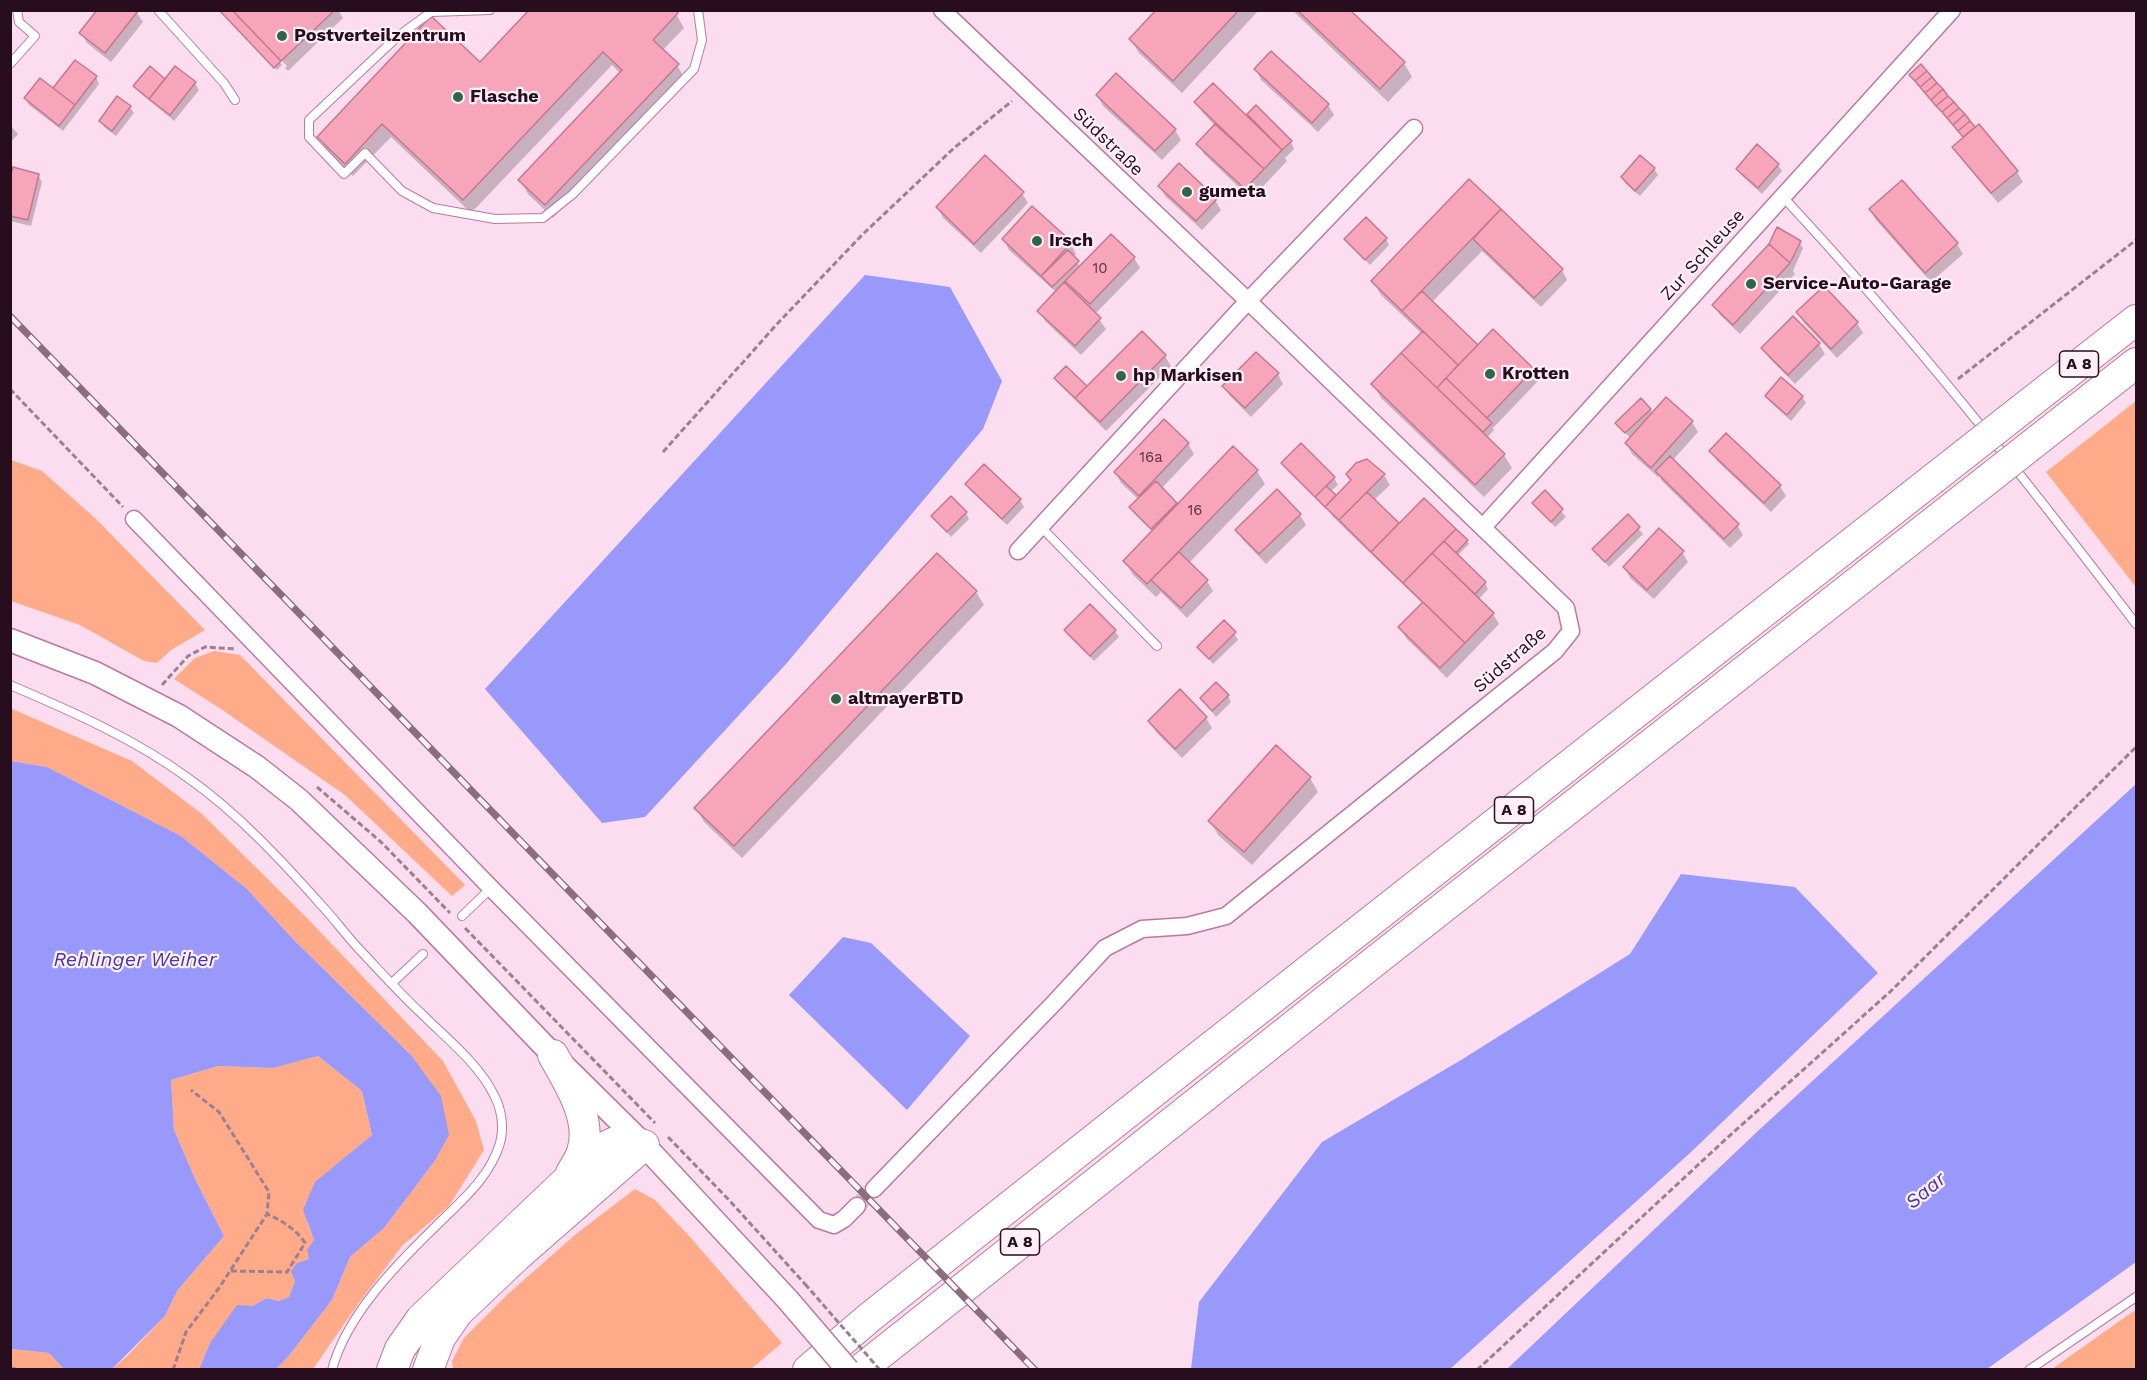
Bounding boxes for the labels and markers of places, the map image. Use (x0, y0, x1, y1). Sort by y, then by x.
place label: Postverteilzentrum (294, 25, 466, 47)
marker: Postverteilzentrum (275, 29, 289, 43)
place label: Flasche (470, 86, 539, 108)
marker: Flasche (451, 90, 465, 104)
place label: gumeta (1199, 181, 1266, 203)
marker: gumeta (1180, 185, 1194, 199)
place label: Irsch (1049, 230, 1093, 252)
marker: Irsch (1030, 234, 1044, 248)
place label: Service-Auto-Garage (1763, 273, 1951, 295)
marker: Service-Auto-Garage (1744, 277, 1758, 291)
place label: Krotten (1502, 363, 1569, 385)
place label: hp Markisen (1133, 365, 1243, 387)
marker: Krotten (1483, 367, 1497, 381)
marker: hp Markisen (1114, 369, 1128, 383)
place label: altmayerBTD (848, 688, 964, 710)
marker: altmayerBTD (829, 692, 843, 706)

